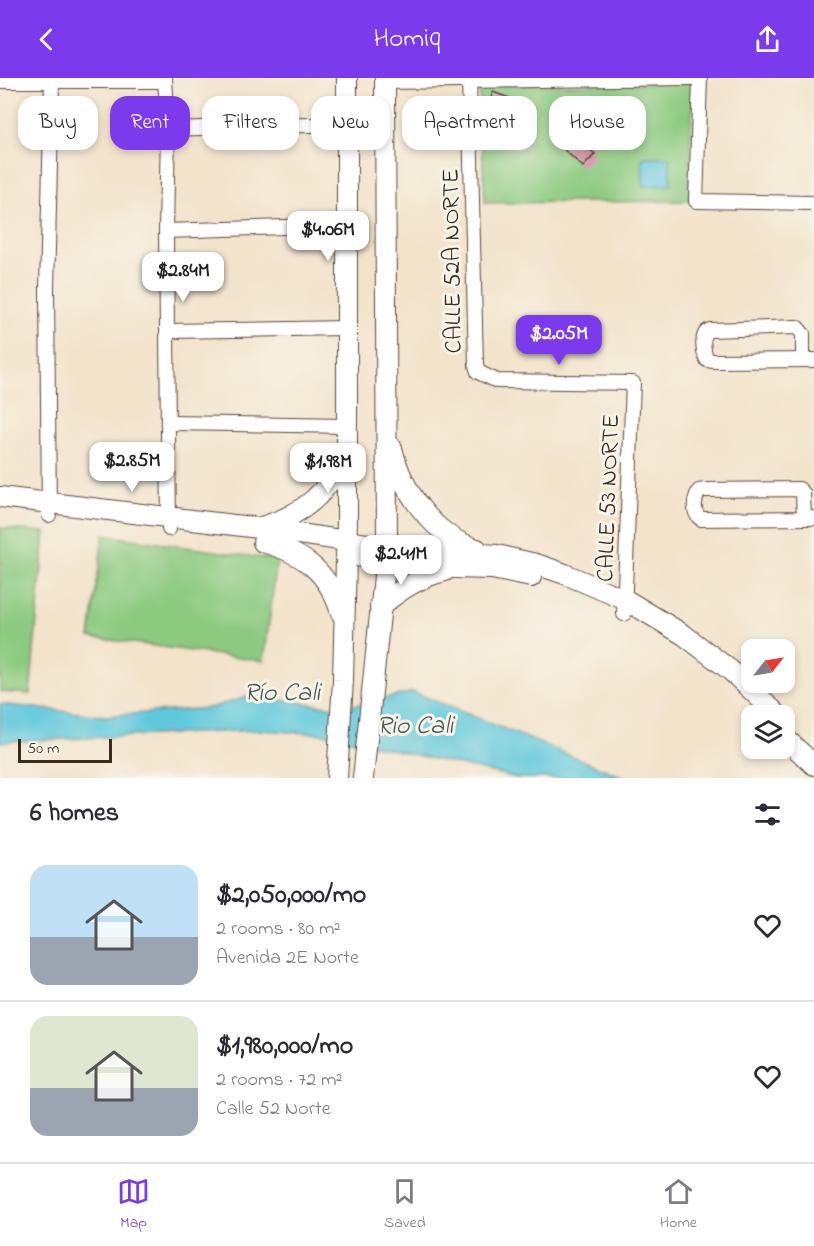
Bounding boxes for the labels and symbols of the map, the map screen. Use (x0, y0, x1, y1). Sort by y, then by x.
street label: CALLE 52A NORTE (434, 168, 473, 354)
pin: $4.06M (279, 211, 377, 262)
pin: $2.84M (134, 252, 232, 303)
pin: $2.05M (510, 315, 608, 366)
street label: CALLE 53 NORTE (589, 414, 630, 583)
pin: $2.85M (83, 442, 181, 493)
pin: $1.98M (279, 443, 377, 494)
pin: $2.41M (352, 535, 450, 586)
north arrow (741, 639, 795, 693)
water label: Río Cali (244, 675, 323, 713)
water label: Rio Cali (377, 708, 456, 746)
scale bar (18, 736, 112, 764)

